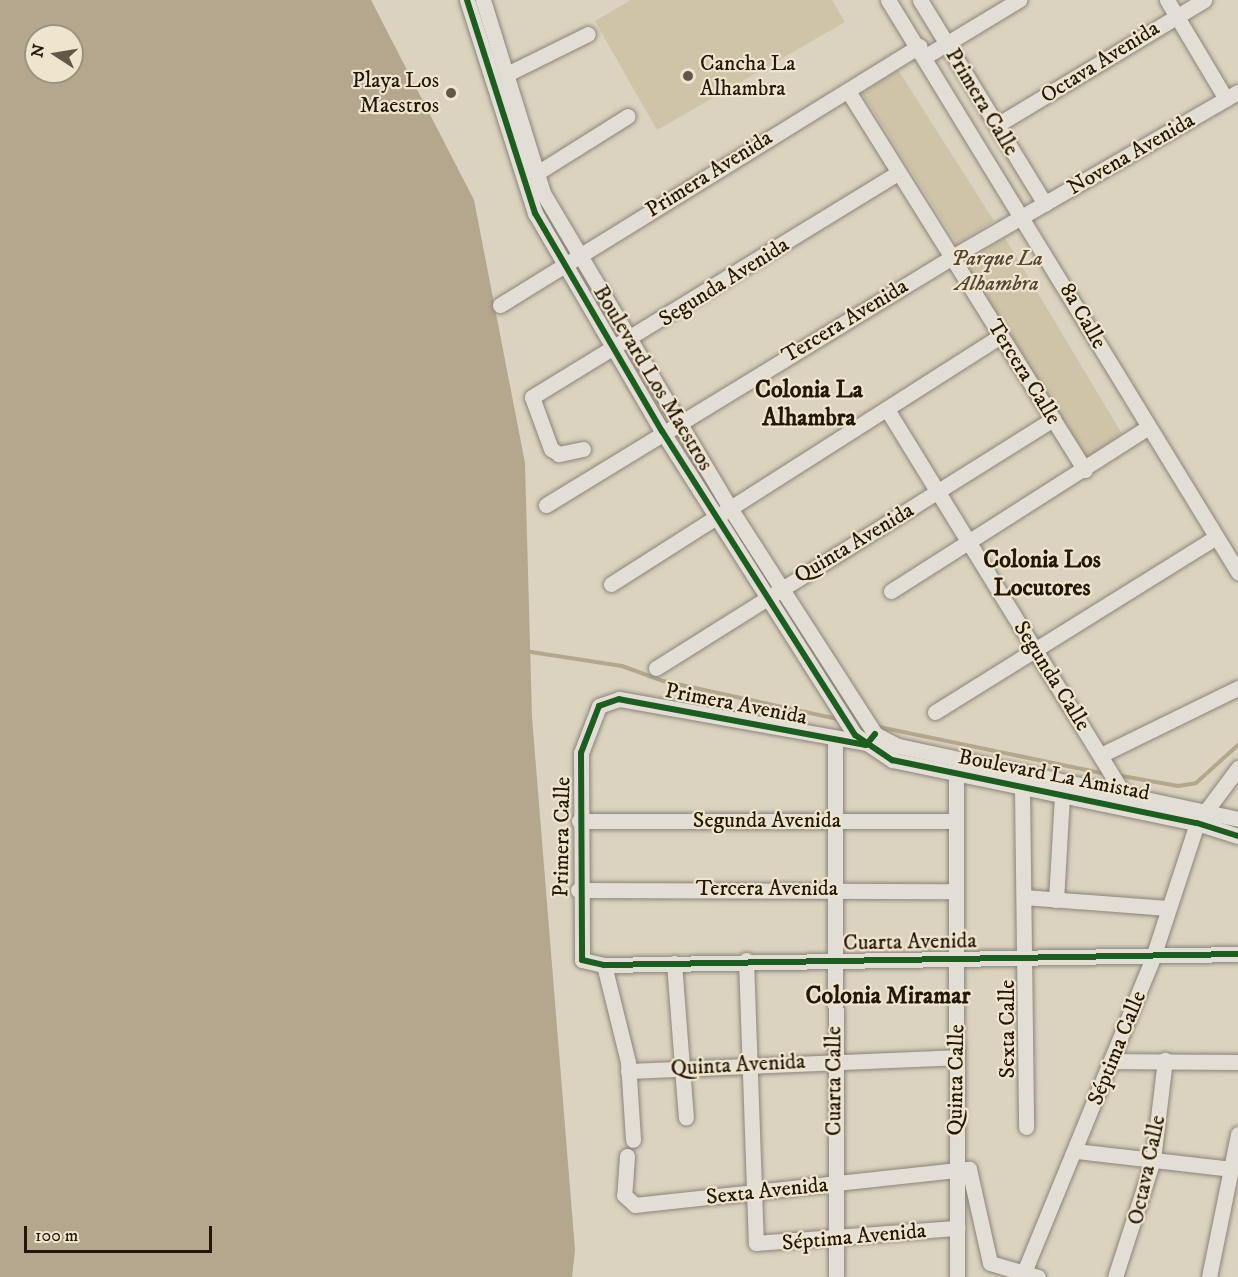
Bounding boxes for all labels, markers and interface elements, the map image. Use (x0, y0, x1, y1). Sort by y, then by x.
street label: Octava Avenida (1036, 15, 1164, 109)
north arrow (24, 24, 84, 84)
text: N (27, 42, 49, 59)
street label: Primera Calle (940, 43, 1024, 161)
place label: Cancha La Alhambra (700, 50, 796, 101)
place label: Playa Los Maestros (352, 67, 439, 118)
marker: Cancha La Alhambra (681, 69, 695, 83)
marker: Playa Los Maestros (444, 86, 458, 100)
street label: Novena Avenida (1063, 107, 1199, 201)
street label: Primera Avenida (641, 125, 777, 223)
street label: Segunda Avenida (654, 232, 794, 332)
park label: Parque La Alhambra (951, 245, 1043, 296)
street label: Tercera Avenida (777, 273, 913, 369)
street label: 8a Calle (1054, 279, 1112, 353)
street label: Boulevard Los Maestros (587, 281, 719, 475)
street label: Tercera Calle (981, 315, 1067, 429)
district label: Colonia La Alhambra (755, 377, 863, 433)
street label: Quinta Avenida (789, 497, 919, 589)
district label: Colonia Los Locutores (983, 547, 1101, 603)
street label: Segunda Calle (1008, 616, 1096, 736)
street label: Primera Avenida (663, 677, 809, 731)
street label: Boulevard La Amistad (956, 743, 1152, 807)
street label: Primera Calle (548, 776, 576, 898)
street label: Segunda Avenida (693, 808, 841, 834)
street label: Tercera Avenida (696, 876, 838, 902)
street label: Cuarta Avenida (843, 928, 977, 956)
street label: Sexta Calle (995, 980, 1021, 1078)
district label: Colonia Miramar (806, 983, 970, 1011)
street label: Séptima Calle (1082, 987, 1152, 1109)
street label: Quinta Calle (942, 1024, 970, 1136)
street label: Cuarta Calle (821, 1026, 847, 1136)
street label: Quinta Avenida (670, 1048, 806, 1082)
street label: Octava Calle (1123, 1113, 1171, 1227)
street label: Sexta Avenida (705, 1171, 829, 1211)
scale bar (27, 1214, 214, 1252)
street label: Séptima Avenida (781, 1218, 927, 1256)
text: 100 m (35, 1225, 78, 1247)

